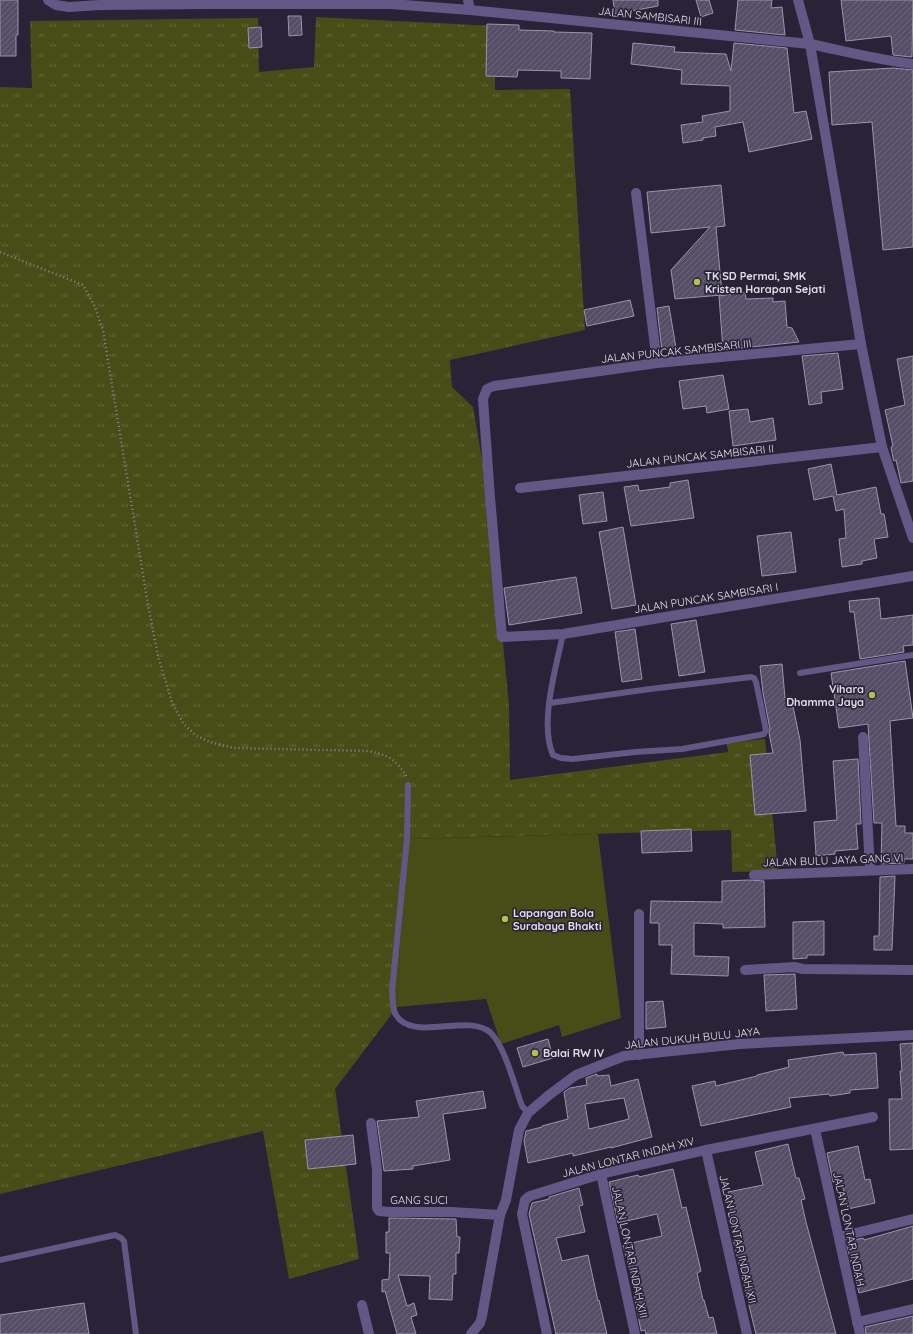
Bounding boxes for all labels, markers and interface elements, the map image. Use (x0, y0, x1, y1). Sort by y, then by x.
street label: JALAN SAMBISARI III (597, 4, 703, 28)
place label: TK SD Permai, SMK Kristen Harapan Sejati (705, 269, 825, 296)
marker: TK SD Permai, SMK Kristen Harapan Sejati (692, 277, 702, 287)
street label: JALAN PUNCAK SAMBISARI III (600, 336, 752, 366)
street label: JALAN PUNCAK SAMBISARI II (625, 441, 775, 471)
street label: JALAN PUNCAK SAMBISARI I (633, 580, 779, 616)
place label: Vihara Dhamma Jaya (786, 682, 864, 709)
marker: Vihara Dhamma Jaya (867, 690, 877, 700)
street label: JALAN BULU JAYA GANG VI (762, 851, 904, 869)
place label: Lapangan Bola Surabaya Bhakti (513, 906, 602, 933)
marker: Lapangan Bola Surabaya Bhakti (500, 914, 510, 924)
street label: JALAN DUKUH BULU JAYA (624, 1024, 760, 1052)
place label: Balai RW IV (543, 1046, 605, 1060)
marker: Balai RW IV (530, 1048, 540, 1058)
street label: JALAN LONTAR INDAH XIV (560, 1134, 696, 1180)
street label: JALAN LONTAR INDAH (830, 1170, 868, 1288)
street label: JALAN LONTAR INDAH XII (716, 1173, 760, 1305)
street label: JALAN LONTAR INDAH XIII (609, 1185, 651, 1319)
street label: GANG SUCI (390, 1193, 448, 1207)

